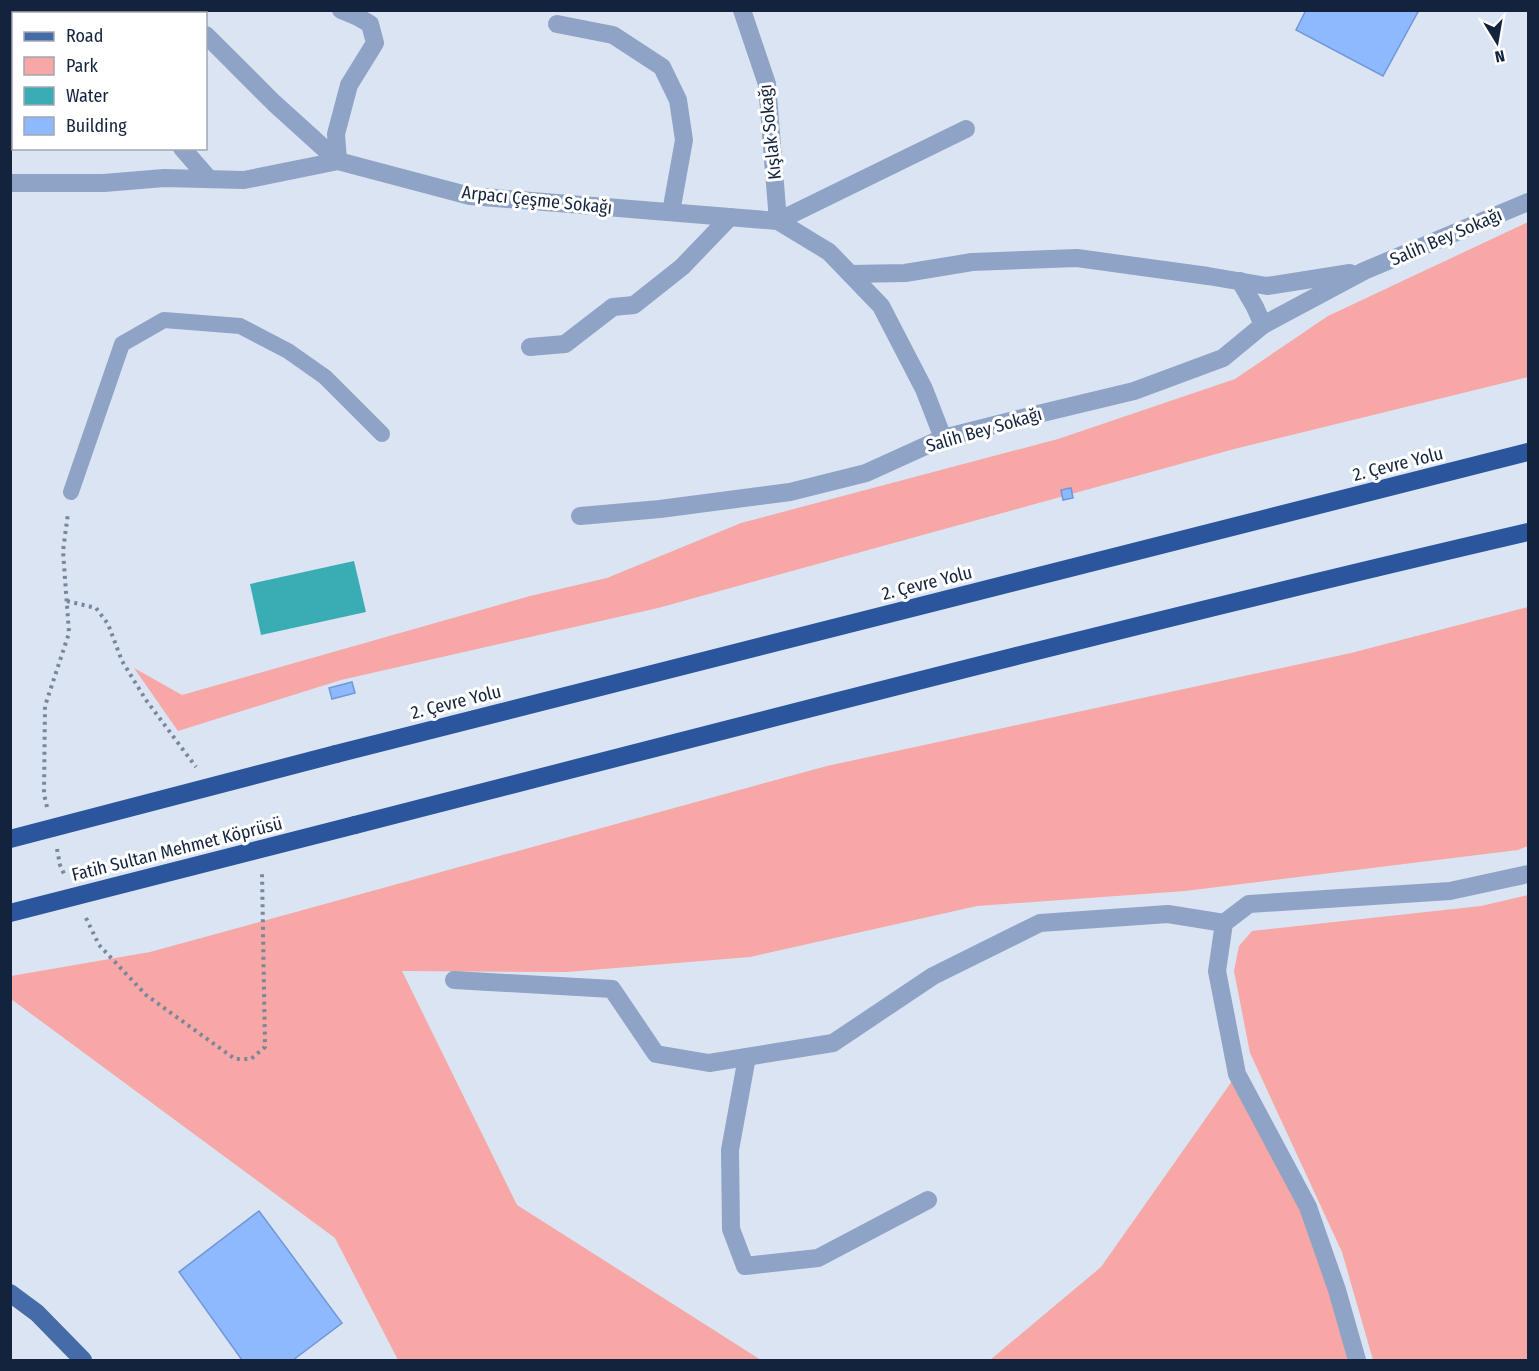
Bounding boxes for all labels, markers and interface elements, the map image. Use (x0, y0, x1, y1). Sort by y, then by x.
legend (12, 12, 207, 150)
north arrow (1467, 12, 1527, 72)
text: Road (66, 25, 103, 47)
text: N (1493, 46, 1506, 66)
text: Park (66, 55, 99, 77)
street label: Kışlak Sokağı (754, 83, 786, 181)
text: Water (66, 85, 109, 107)
text: Building (66, 115, 127, 137)
street label: Arpacı Çeşme Sokağı (461, 181, 613, 219)
street label: Salih Bey Sokağı (1387, 203, 1505, 271)
street label: Salih Bey Sokağı (923, 403, 1045, 457)
street label: 2. Çevre Yolu (1351, 442, 1445, 486)
street label: 2. Çevre Yolu (880, 561, 974, 605)
street label: 2. Çevre Yolu (409, 680, 503, 724)
street label: Fatih Sultan Mehmet Köprüsü (69, 812, 285, 886)

